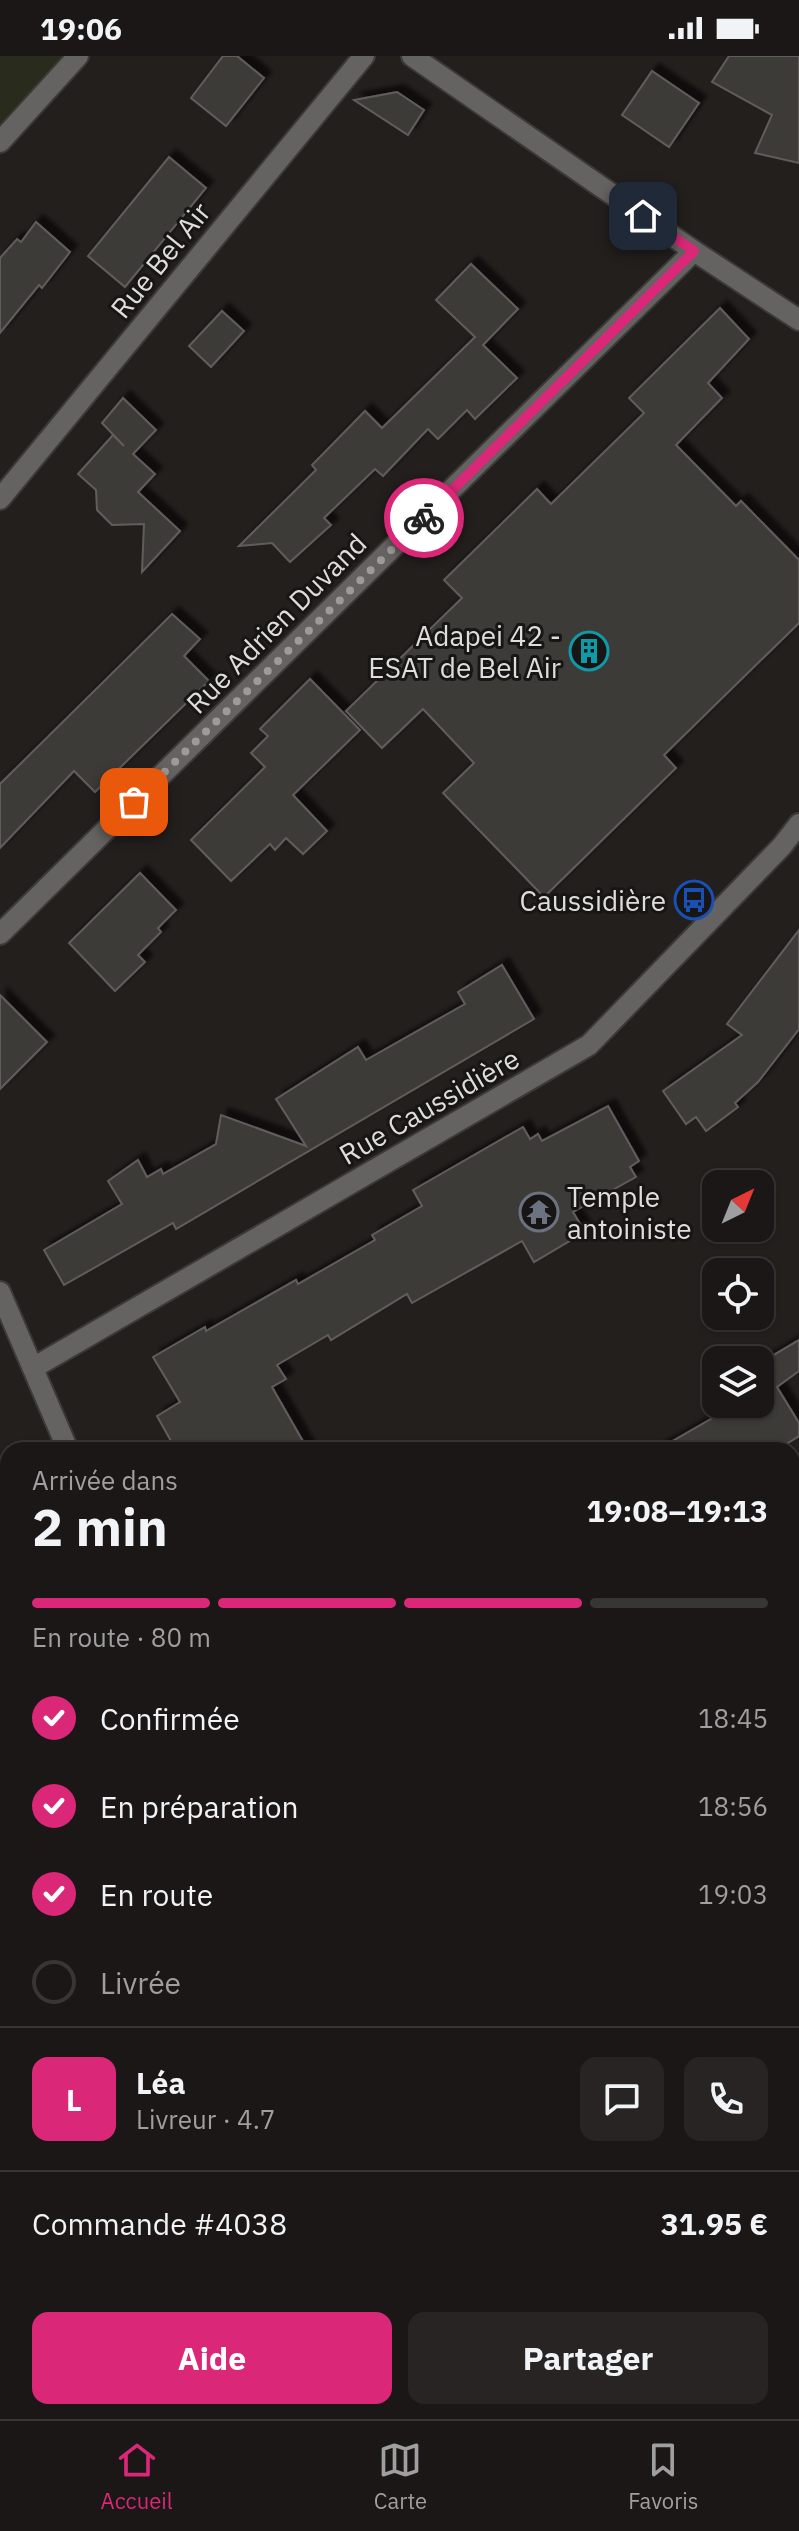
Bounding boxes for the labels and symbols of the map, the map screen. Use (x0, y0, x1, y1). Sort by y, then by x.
pin (609, 182, 677, 250)
street label: Rue Bel Air (102, 194, 218, 326)
courier (384, 478, 464, 558)
street label: Rue Adrien Duvand (178, 525, 374, 721)
place label: Adapei 42 - ESAT de Bel Air (368, 617, 561, 686)
building icon: Adapei 42 - ESAT de Bel Air (568, 630, 610, 672)
pin (100, 768, 168, 836)
bus stop icon: Caussidière (673, 879, 715, 921)
place label: Caussidière (520, 882, 666, 919)
street label: Rue Caussidière (332, 1039, 526, 1173)
north arrow (702, 1170, 774, 1242)
place label: Temple antoiniste (567, 1178, 692, 1247)
temple icon: Temple antoiniste (518, 1191, 560, 1233)

